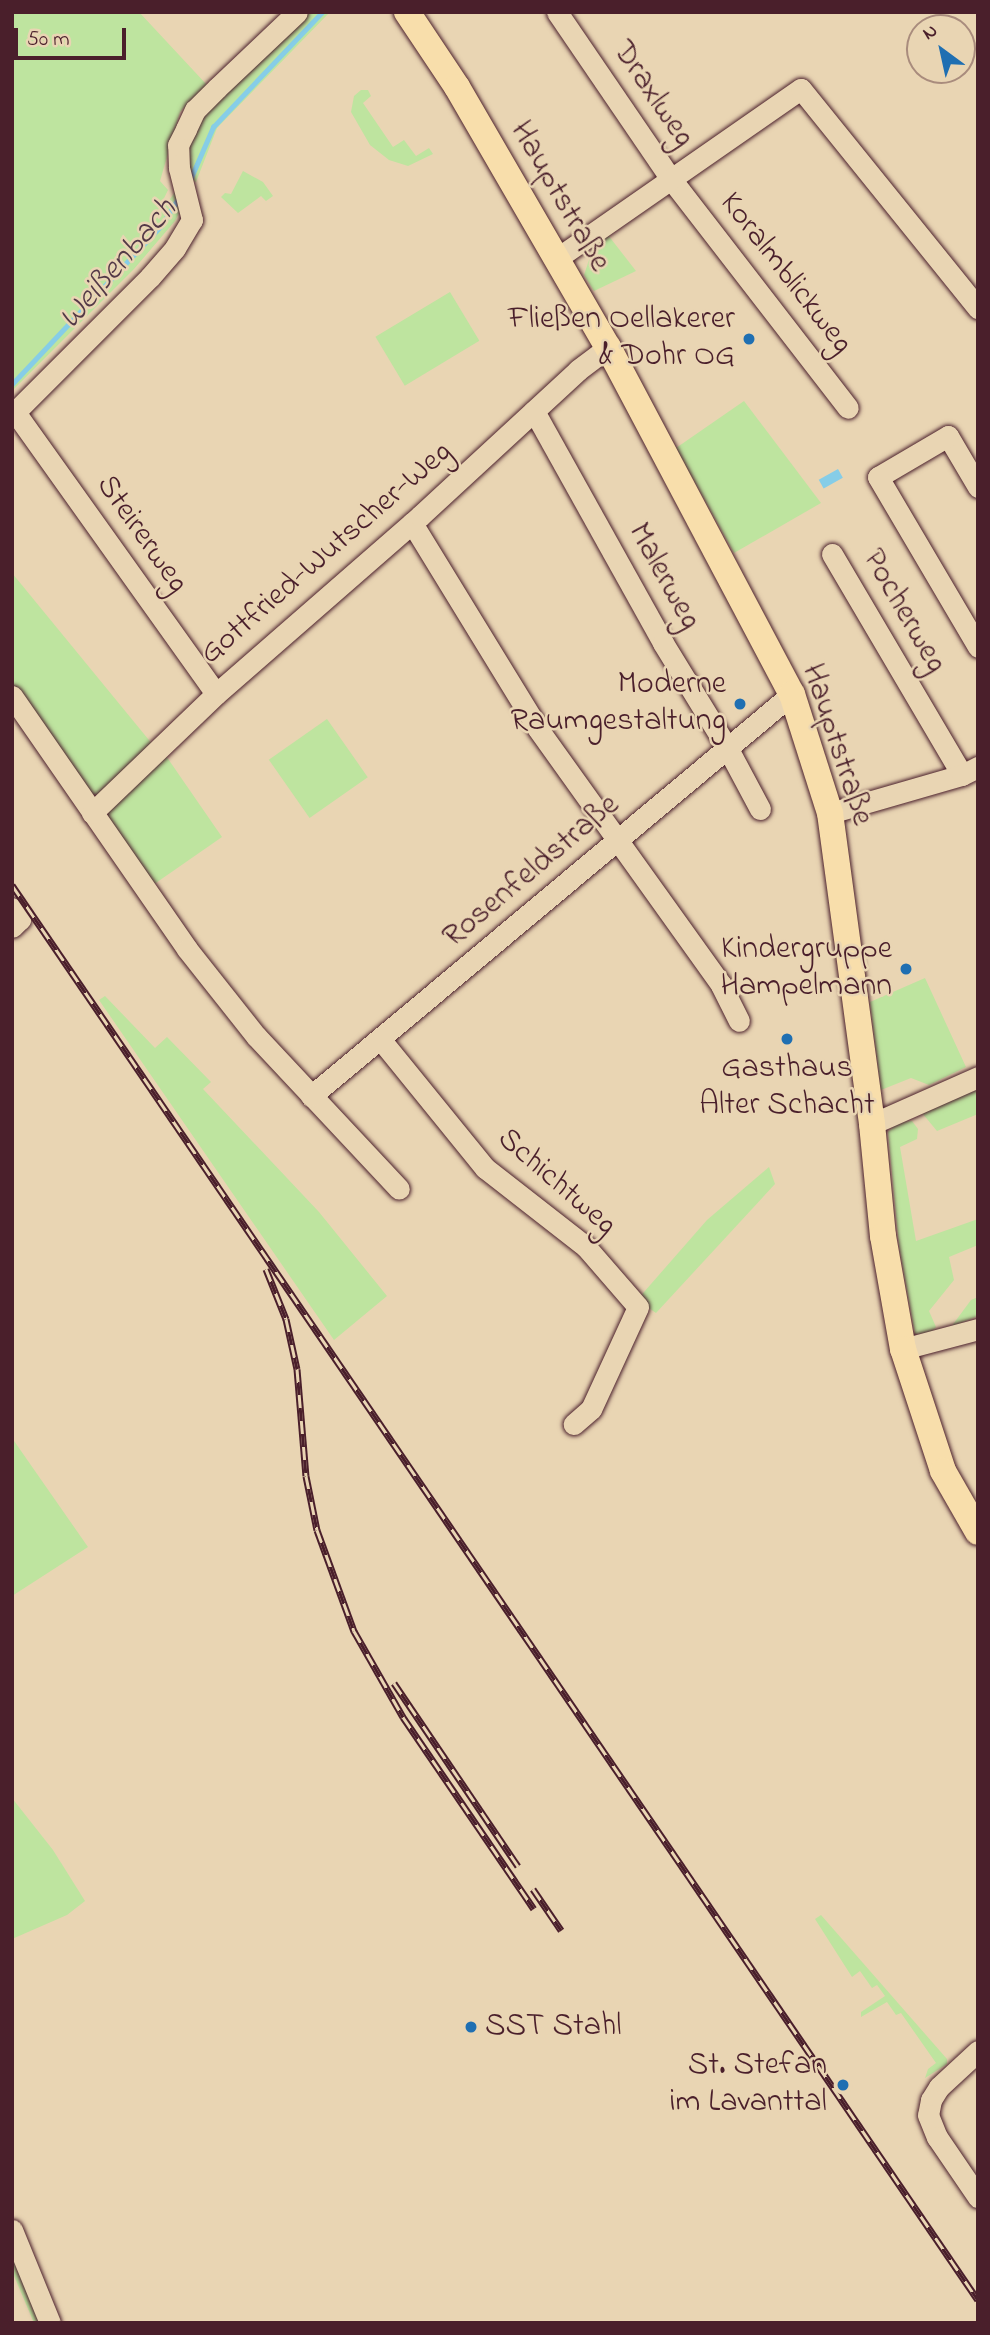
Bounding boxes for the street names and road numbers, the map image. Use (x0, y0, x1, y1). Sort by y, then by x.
street label: Draxlweg (602, 34, 702, 156)
street label: Hauptstraße (500, 115, 618, 279)
street label: Koralmblickweg (710, 186, 860, 362)
street label: Gottfried-Wutscher-Weg (193, 434, 461, 674)
street label: Steirerweg (86, 469, 196, 601)
street label: Malerweg (618, 517, 708, 637)
street label: Pocherweg (852, 543, 954, 681)
street label: Hauptstraße (792, 659, 880, 831)
street label: Rosenfeldstraße (436, 787, 628, 957)
street label: Schichtweg (488, 1121, 624, 1245)

